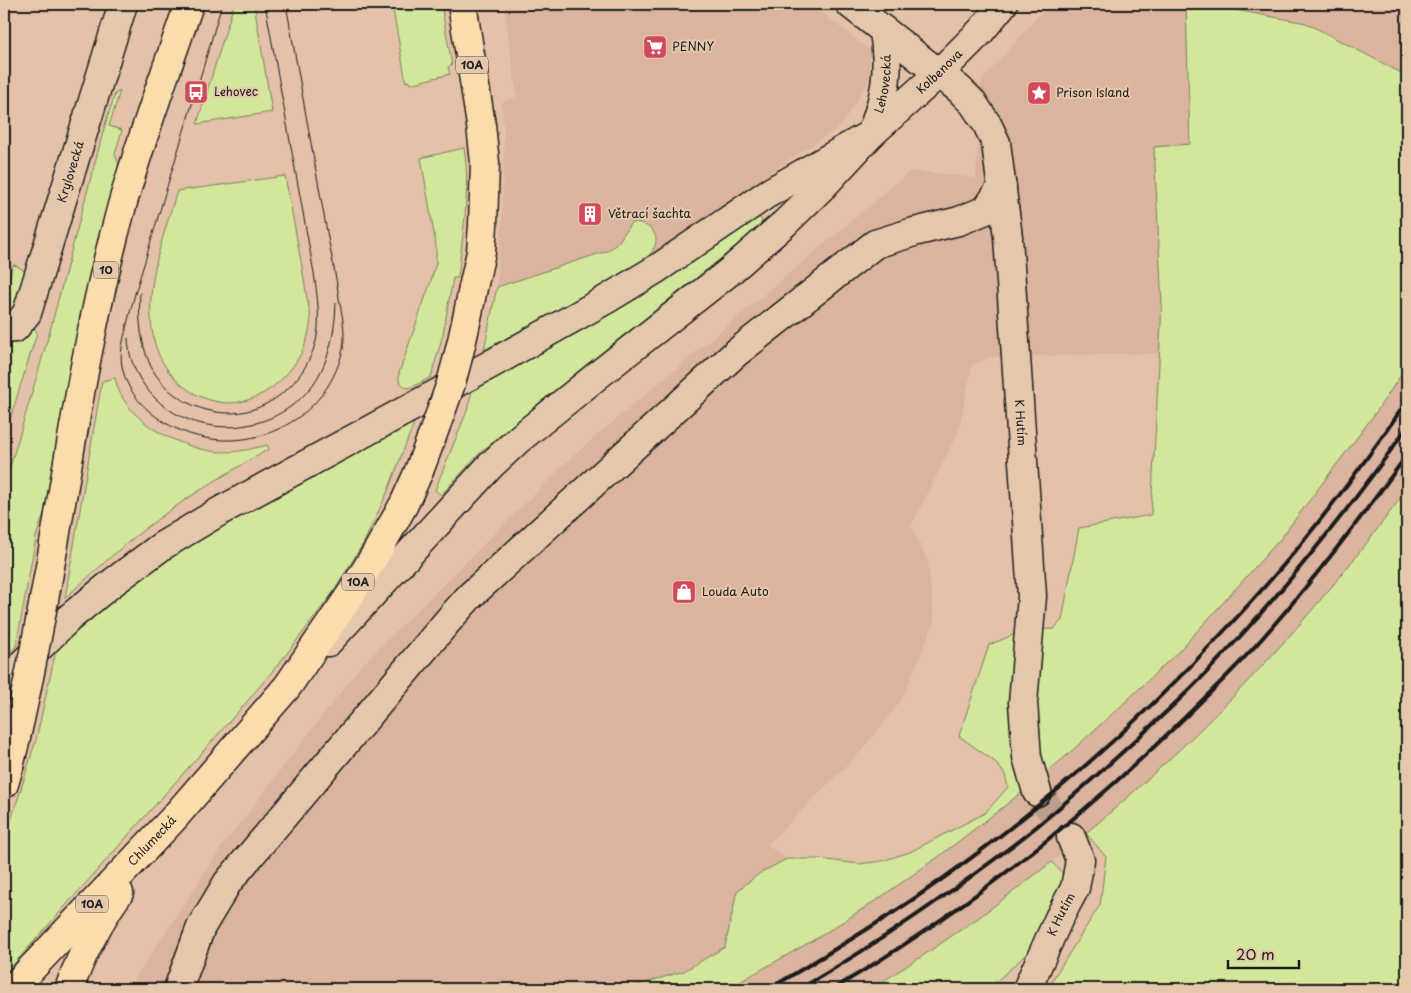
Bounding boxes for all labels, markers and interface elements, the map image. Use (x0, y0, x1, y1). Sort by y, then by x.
supermarket icon: PENNY (642, 34, 668, 60)
place label: PENNY (672, 37, 715, 55)
street label: Kolbenova (912, 44, 966, 97)
street label: Lehovecká (869, 54, 895, 115)
road number: 10A (456, 56, 488, 74)
bus stop icon: Lehovec (183, 79, 209, 105)
place icon: Prison Island (1026, 80, 1052, 106)
place label: Lehovec (214, 82, 258, 100)
place label: Prison Island (1056, 83, 1130, 101)
street label: Krylovecká (52, 138, 88, 205)
building icon: Větrací šachta (577, 201, 603, 227)
place label: Větrací šachta (608, 204, 692, 222)
road number: 10 (94, 262, 118, 278)
street label: K Hutím (1011, 399, 1032, 446)
road number: 10A (342, 574, 374, 590)
shop icon: Louda Auto (671, 579, 697, 605)
place label: Louda Auto (702, 582, 769, 600)
street label: Chlumecká (123, 811, 180, 869)
street label: K Hutím (1042, 889, 1079, 939)
road number: 10A (76, 896, 108, 912)
scale bar (1228, 938, 1300, 970)
text: 20 m (1236, 942, 1275, 965)

